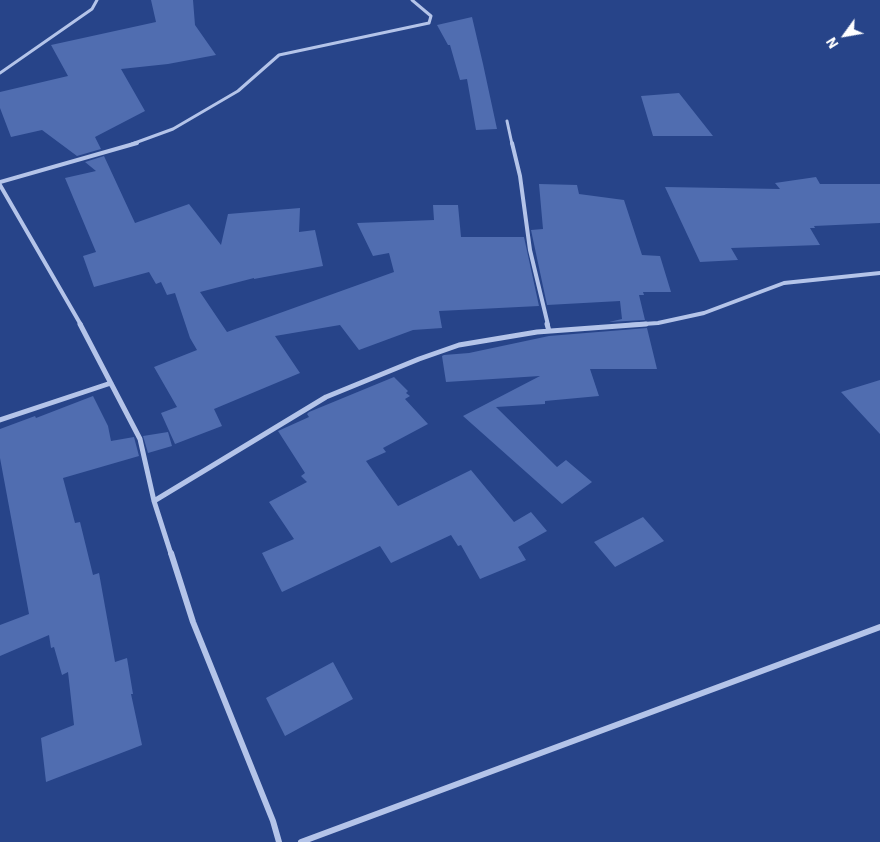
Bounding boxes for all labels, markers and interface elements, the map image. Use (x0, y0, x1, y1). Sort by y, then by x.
north arrow (820, 10, 870, 60)
text: N (822, 34, 843, 52)

